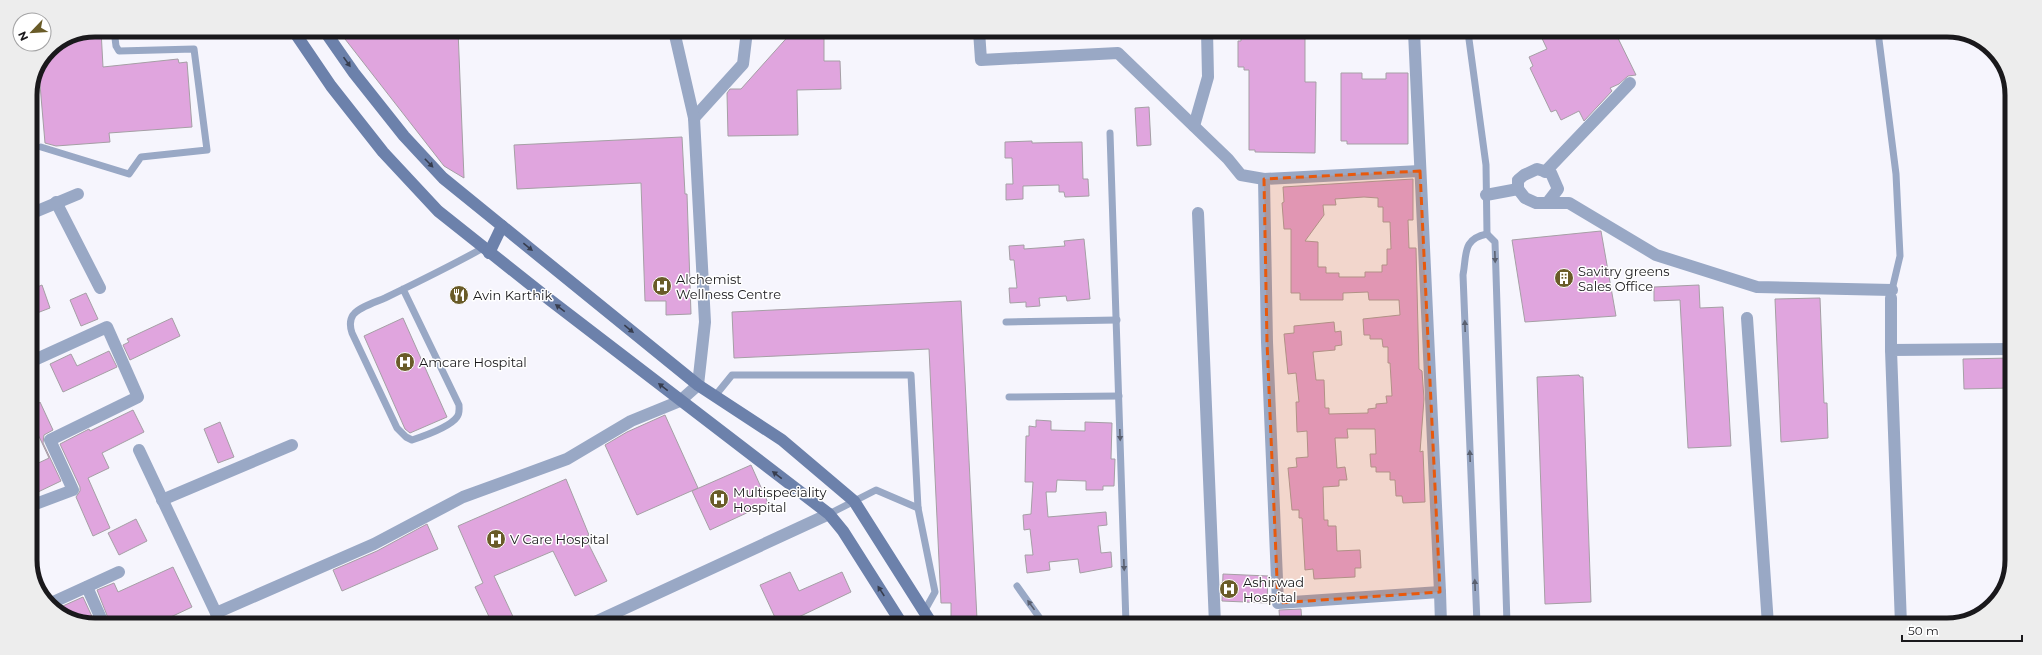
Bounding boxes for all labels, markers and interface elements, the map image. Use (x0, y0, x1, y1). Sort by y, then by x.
north arrow (12, 12, 52, 52)
text: N (15, 29, 31, 43)
one-way arrow (343, 57, 351, 67)
one-way arrow (424, 158, 434, 168)
one-way arrow (522, 242, 533, 251)
one-way arrow (1492, 251, 1499, 263)
place label: Savitry greens Sales Office (1578, 263, 1670, 294)
building icon: Savitry greens Sales Office (1553, 267, 1575, 289)
place label: Alchemist Wellness Centre (676, 271, 781, 302)
hospital icon: Alchemist Wellness Centre (651, 275, 673, 297)
restaurant icon: Avin Karthik (448, 284, 470, 306)
place label: Avin Karthik (473, 287, 552, 303)
one-way arrow (555, 304, 565, 312)
one-way arrow (1462, 319, 1468, 332)
one-way arrow (623, 324, 634, 333)
hospital icon: Amcare Hospital (394, 351, 416, 373)
place label: Amcare Hospital (419, 354, 527, 370)
one-way arrow (657, 383, 668, 392)
one-way arrow (1117, 429, 1123, 442)
one-way arrow (1467, 449, 1473, 462)
one-way arrow (772, 470, 783, 479)
place label: Multispeciality Hospital (733, 484, 827, 515)
hospital icon: Multispeciality Hospital (708, 488, 730, 510)
hospital icon: V Care Hospital (485, 528, 507, 550)
place label: V Care Hospital (510, 531, 609, 547)
one-way arrow (1121, 559, 1128, 571)
place label: Ashirwad Hospital (1243, 574, 1304, 605)
hospital icon: Ashirwad Hospital (1218, 578, 1240, 600)
one-way arrow (1472, 579, 1479, 591)
one-way arrow (877, 586, 885, 596)
one-way arrow (1027, 599, 1035, 610)
scale bar (1902, 617, 2022, 643)
text: 50 m (1908, 623, 1939, 638)

